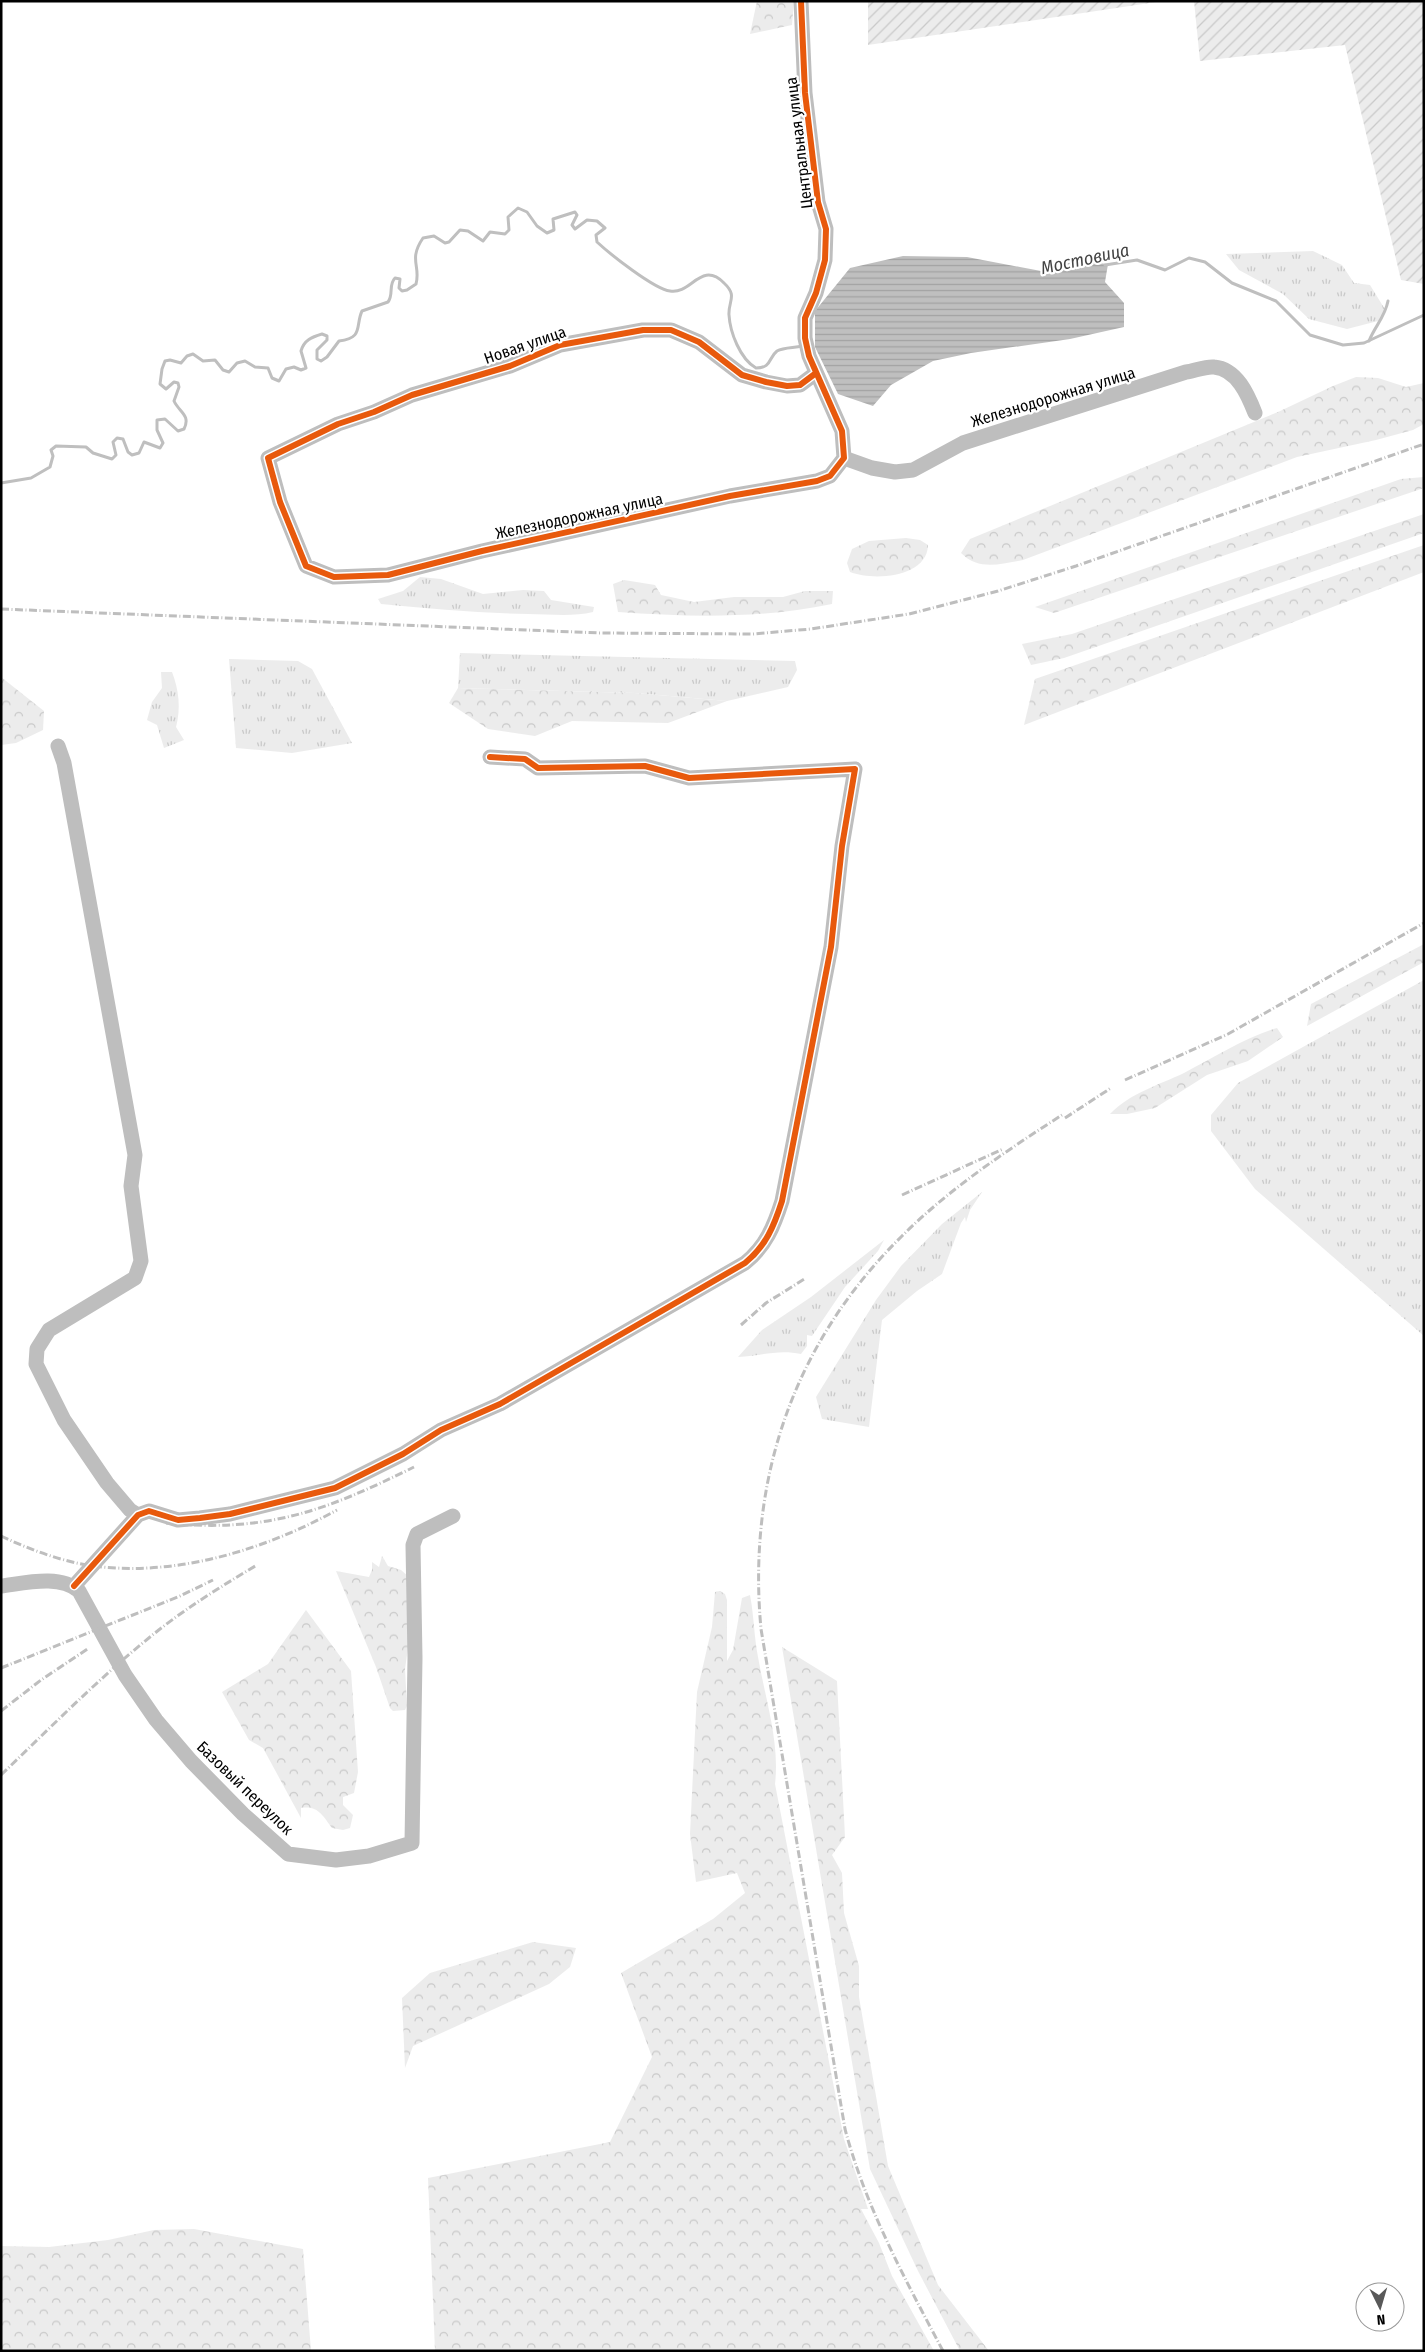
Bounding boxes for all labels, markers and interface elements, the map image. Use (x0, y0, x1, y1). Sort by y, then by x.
street label: Центральная улица (781, 76, 817, 210)
water label: Мостовица (1039, 239, 1131, 279)
street label: Новая улица (481, 322, 569, 368)
street label: Железнодорожная улица (969, 363, 1138, 431)
street label: Железнодорожная улица (494, 489, 665, 543)
street label: Базовый переулок (193, 1737, 297, 1839)
north arrow (1355, 2282, 1405, 2332)
text: N (1376, 2311, 1386, 2328)

